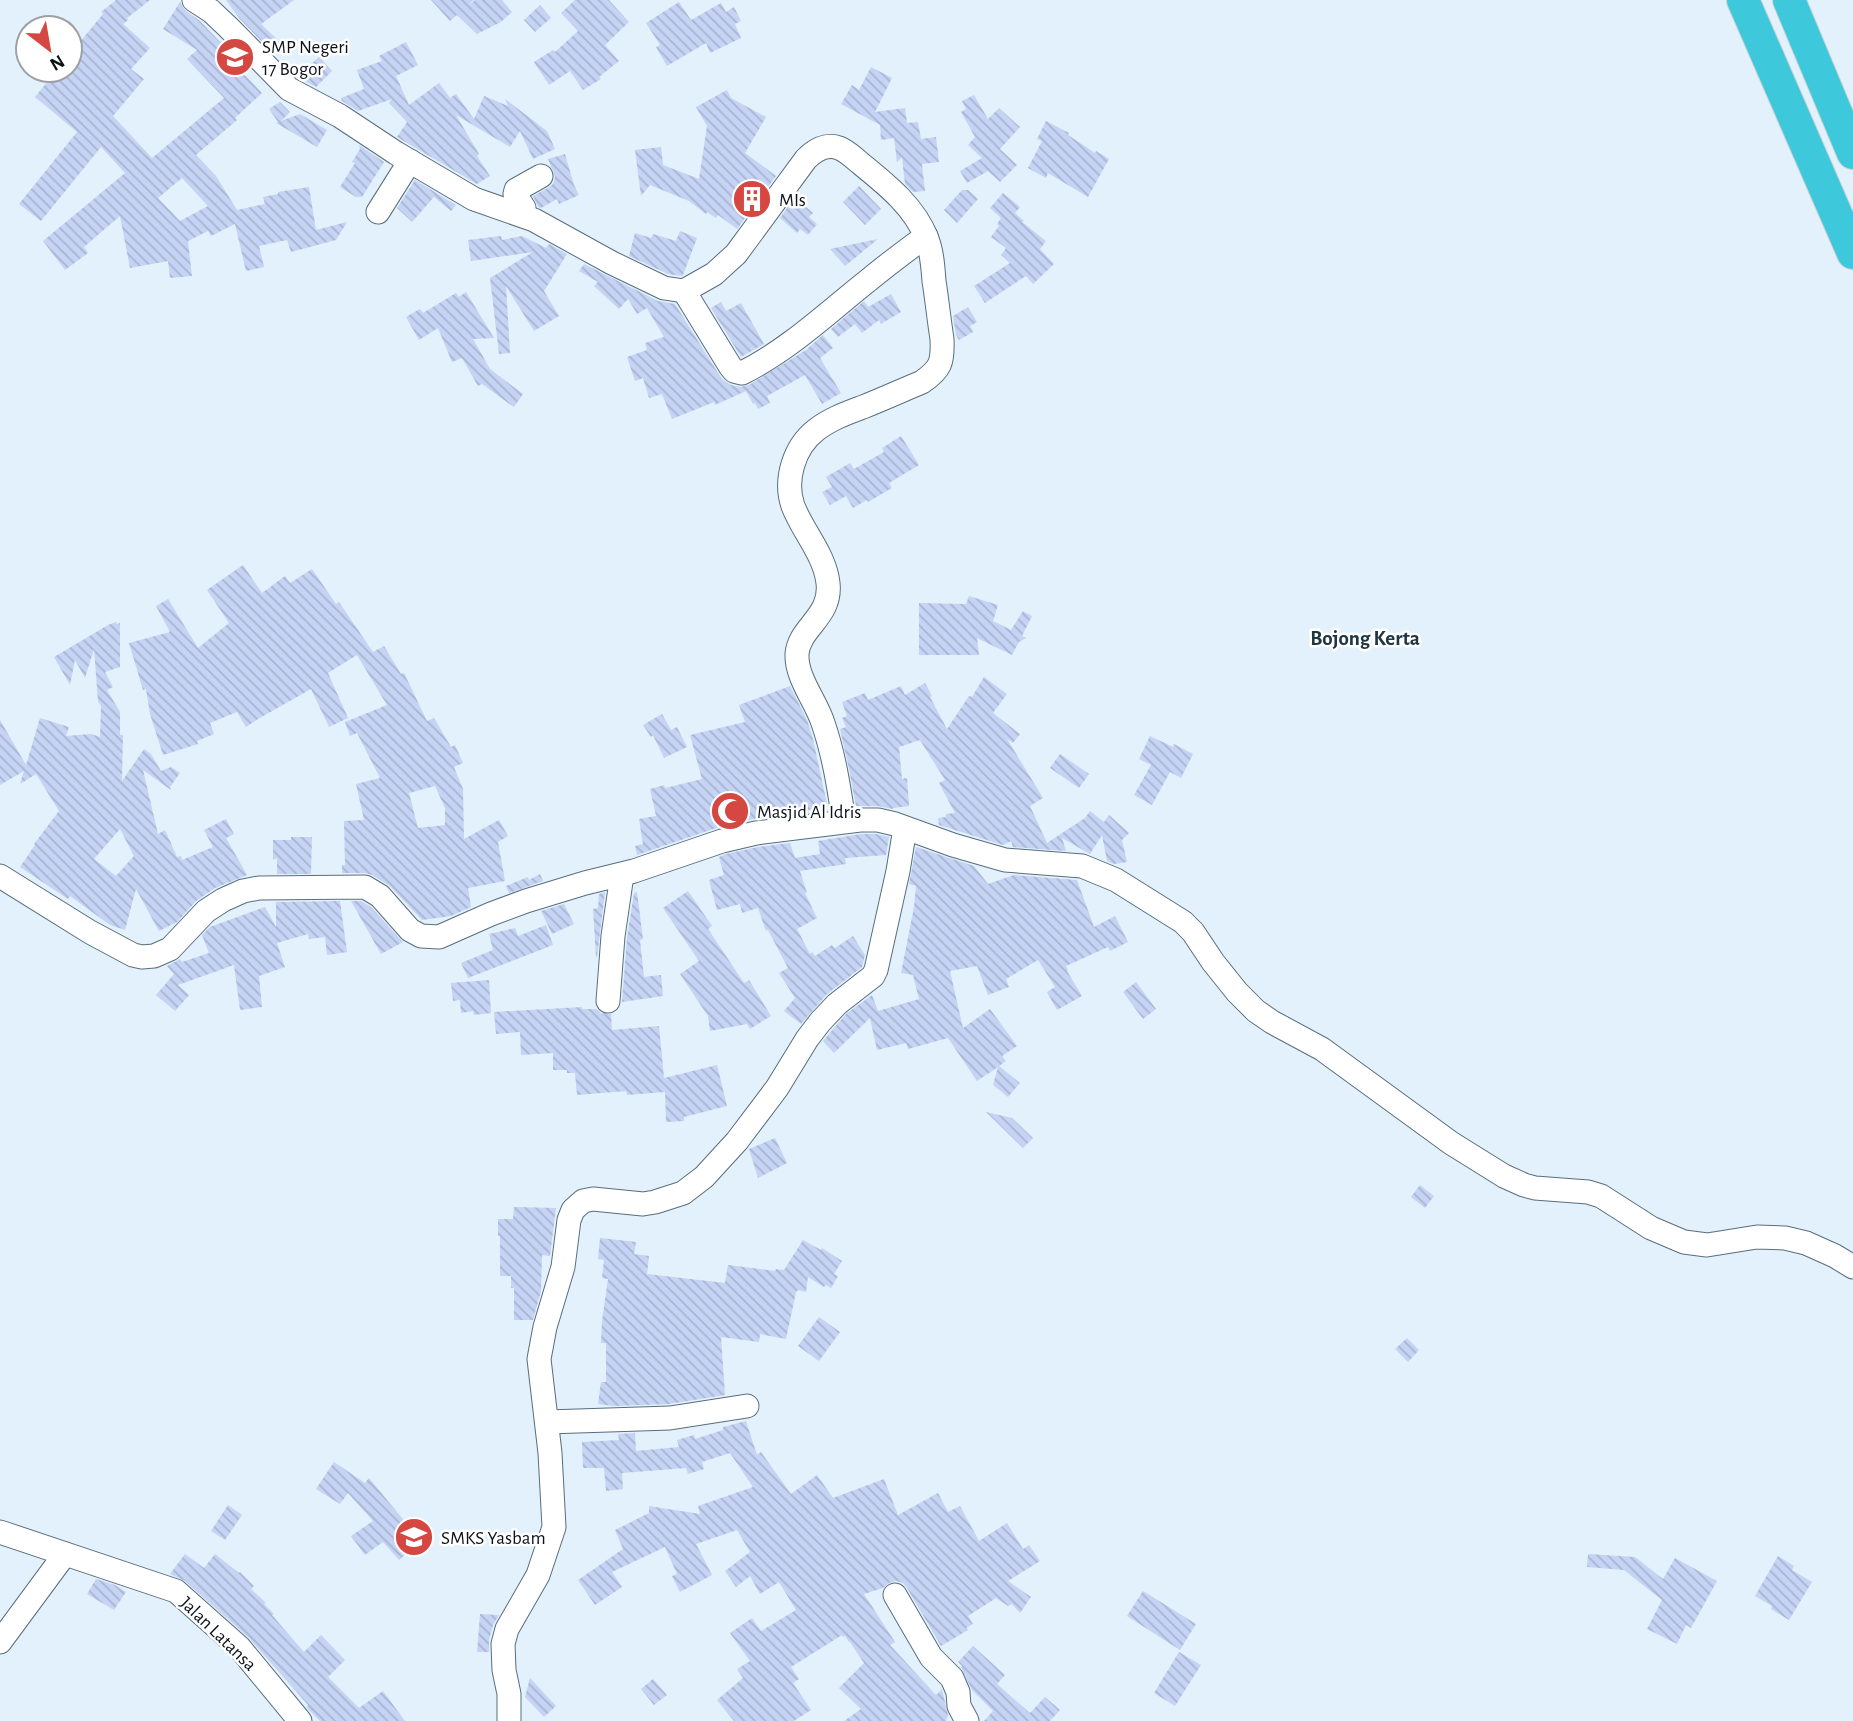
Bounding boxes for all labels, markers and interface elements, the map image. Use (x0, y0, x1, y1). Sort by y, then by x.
north arrow (14, 14, 84, 84)
school or university icon: SMP Negeri 17 Bogor (214, 36, 256, 78)
place label: SMP Negeri 17 Bogor (262, 38, 349, 79)
text: N (46, 51, 68, 74)
building icon: MIs (731, 178, 773, 220)
place label: MIs (779, 191, 806, 210)
district label: Bojong Kerta (1310, 628, 1420, 649)
mosque icon: Masjid Al Idris (709, 790, 751, 832)
place label: Masjid Al Idris (757, 803, 861, 822)
school or university icon: SMKS Yasbam (393, 1516, 435, 1558)
place label: SMKS Yasbam (441, 1529, 546, 1548)
street label: Jalan Latansa (176, 1593, 260, 1675)

